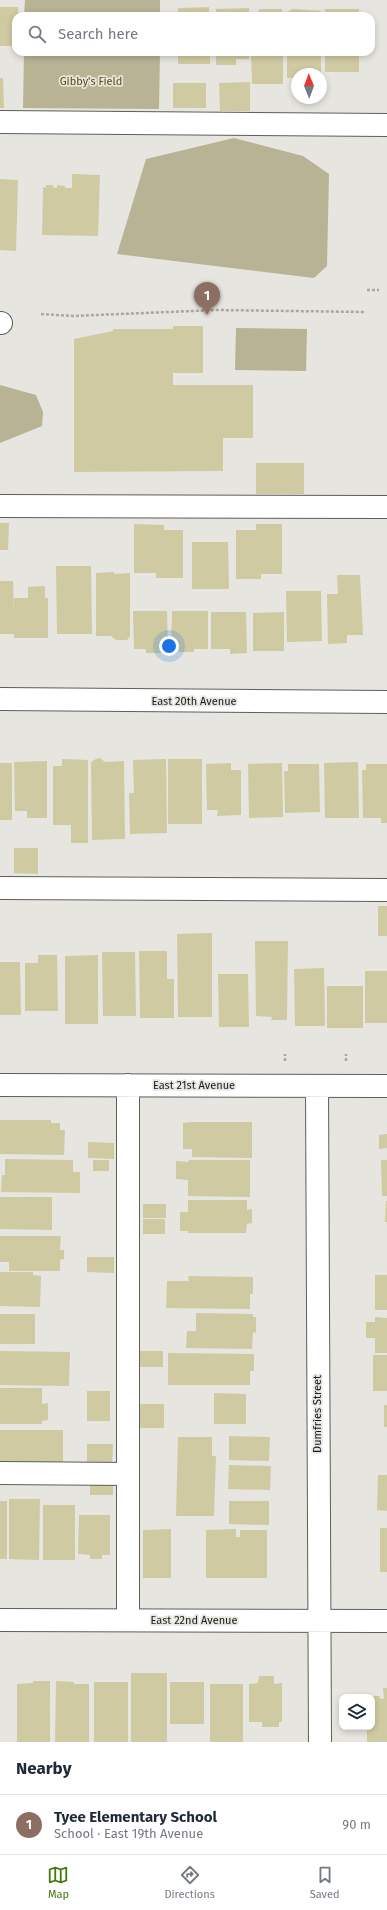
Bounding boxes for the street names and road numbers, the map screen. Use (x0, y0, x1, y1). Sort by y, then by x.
street label: East 20th Avenue (151, 695, 237, 708)
street label: East 21st Avenue (153, 1079, 235, 1092)
street label: Dumfries Street (311, 1375, 324, 1453)
street label: East 22nd Avenue (151, 1614, 238, 1627)

